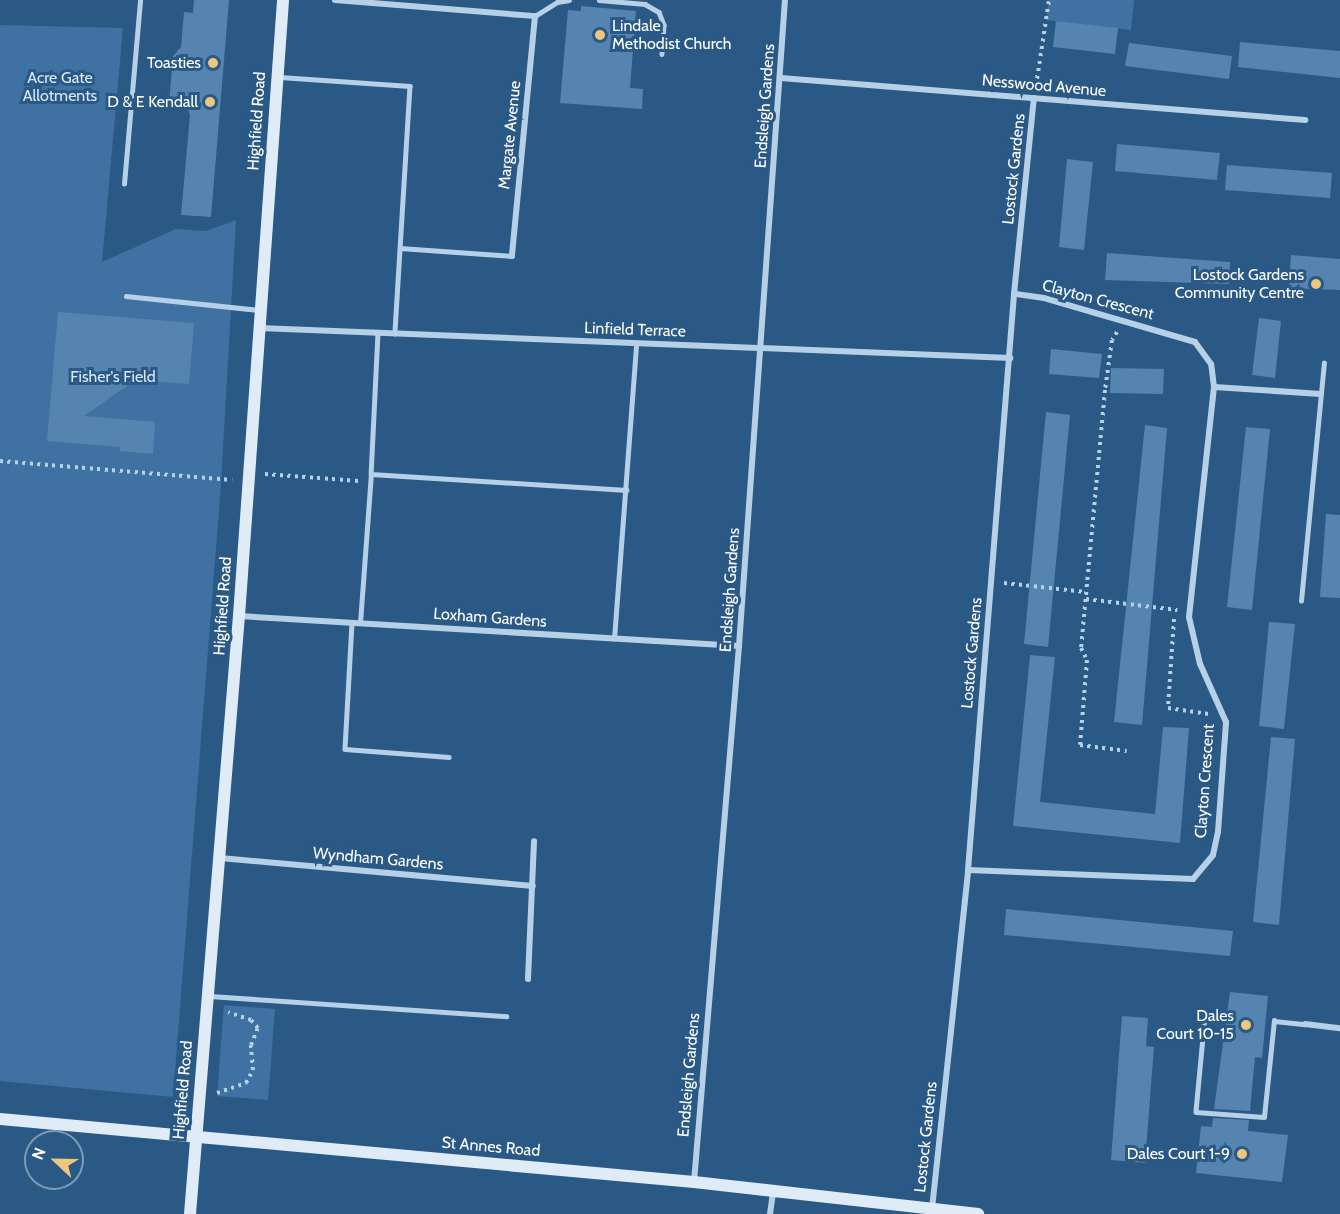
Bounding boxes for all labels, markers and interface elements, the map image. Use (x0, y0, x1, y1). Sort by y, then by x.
place label: Lindale Methodist Church (612, 16, 731, 54)
marker: Lindale Methodist Church (593, 28, 607, 42)
street label: Endsleigh Gardens (751, 43, 779, 169)
place label: Toasties (147, 53, 201, 73)
marker: Toasties (206, 56, 220, 70)
park label: Acre Gate Allotments (23, 68, 97, 106)
street label: Highfield Road (244, 71, 270, 171)
street label: Nesswood Avenue (981, 71, 1107, 101)
street label: Margate Avenue (495, 80, 525, 190)
place label: D & E Kendall (107, 92, 198, 112)
marker: D & E Kendall (203, 95, 217, 109)
street label: Lostock Gardens (999, 113, 1029, 225)
place label: Lostock Gardens Community Centre (1175, 265, 1304, 303)
street label: Clayton Crescent (1040, 276, 1156, 324)
marker: Lostock Gardens Community Centre (1309, 277, 1323, 291)
street label: Linfield Terrace (584, 319, 686, 341)
park label: Fisher's Field (70, 367, 156, 387)
street label: Endsleigh Gardens (716, 527, 744, 653)
street label: Highfield Road (210, 556, 236, 656)
street label: Lostock Gardens (958, 597, 986, 709)
street label: Loxham Gardens (433, 604, 547, 632)
street label: Clayton Crescent (1191, 723, 1219, 839)
street label: Wyndham Gardens (312, 844, 444, 874)
place label: Dales Court 10-15 (1156, 1006, 1234, 1044)
street label: Endsleigh Gardens (674, 1012, 704, 1138)
marker: Dales Court 10-15 (1239, 1018, 1253, 1032)
street label: Highfield Road (169, 1040, 197, 1140)
street label: Lostock Gardens (911, 1081, 941, 1193)
north arrow (24, 1130, 84, 1190)
street label: St Annes Road (441, 1133, 541, 1161)
place label: Dales Court 1-9 (1127, 1144, 1230, 1164)
text: N (28, 1145, 50, 1163)
marker: Dales Court 1-9 (1235, 1147, 1249, 1161)

